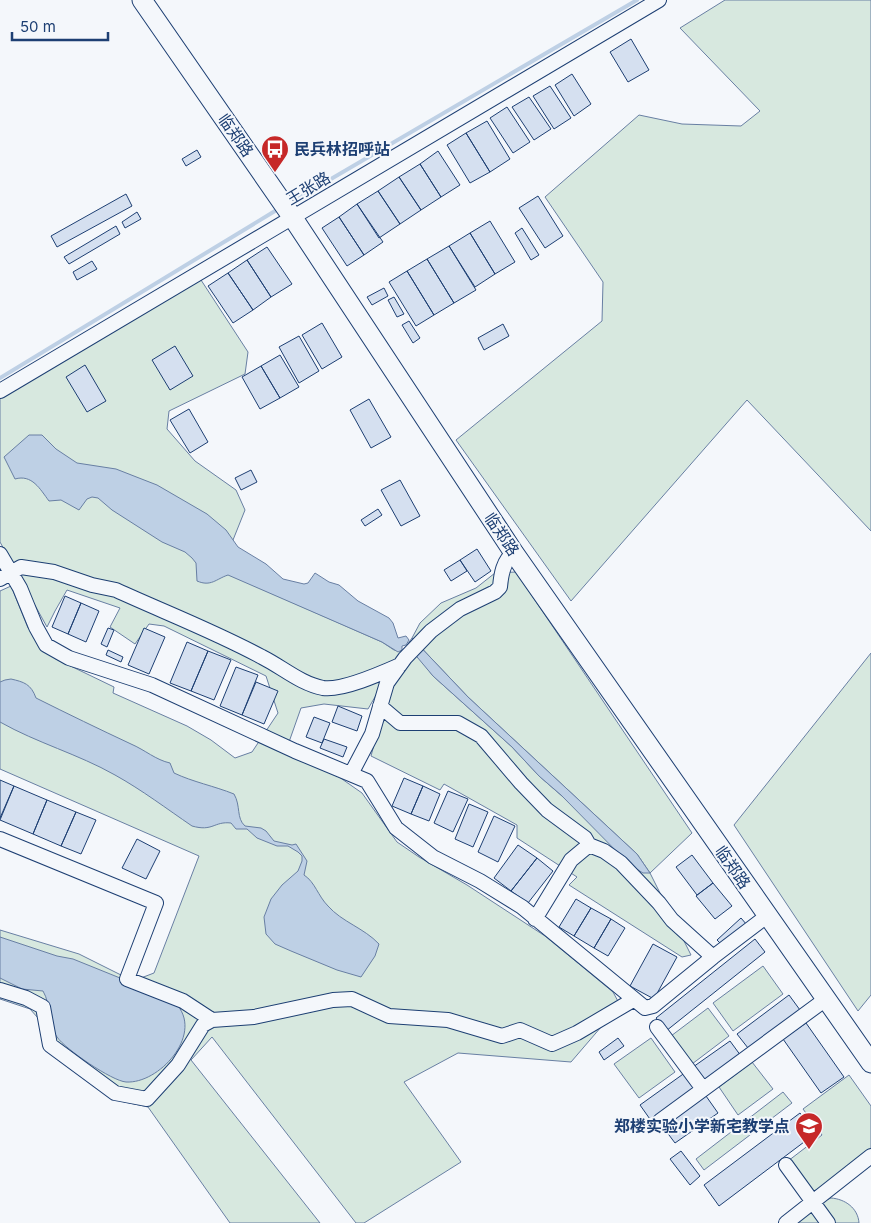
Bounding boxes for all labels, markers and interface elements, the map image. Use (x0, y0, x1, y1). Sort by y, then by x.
scale bar (12, 10, 109, 42)
text: 50 m (20, 17, 56, 36)
street label: 临郑路 (214, 110, 258, 160)
bus stop icon: 民兵林招呼站 (260, 134, 290, 173)
place label: 民兵林招呼站 (294, 139, 390, 159)
street label: 王张路 (282, 167, 334, 209)
street label: 临郑路 (480, 509, 524, 559)
street label: 临郑路 (711, 842, 755, 892)
school or university icon: 郑楼实验小学新宅教学点 (794, 1111, 824, 1150)
place label: 郑楼实验小学新宅教学点 (614, 1116, 790, 1136)

